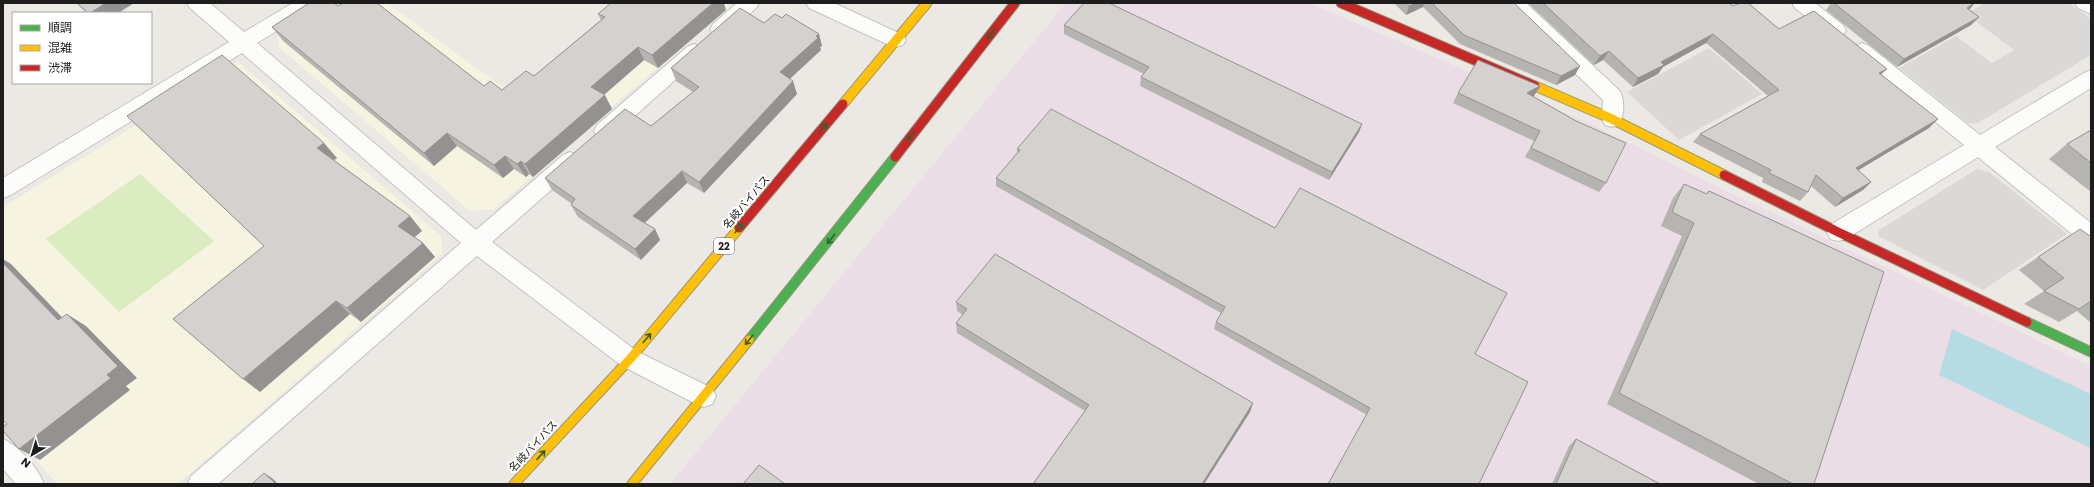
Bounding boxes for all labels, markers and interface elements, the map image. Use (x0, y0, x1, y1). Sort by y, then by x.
legend (12, 12, 152, 84)
text: 順調 (48, 19, 72, 36)
one-way arrow (987, 28, 995, 39)
text: 混雑 (48, 39, 72, 56)
text: 渋滞 (48, 59, 72, 76)
one-way arrow (818, 123, 827, 133)
one-way arrow (907, 131, 915, 142)
street label: 名岐バイパス (719, 172, 773, 232)
one-way arrow (735, 222, 744, 233)
one-way arrow (827, 233, 835, 244)
road number: 22 (714, 238, 734, 254)
one-way arrow (642, 333, 651, 344)
one-way arrow (745, 334, 754, 345)
street label: 名岐バイパス (505, 416, 561, 476)
north arrow (12, 435, 52, 475)
one-way arrow (536, 450, 546, 460)
text: N (18, 454, 34, 472)

